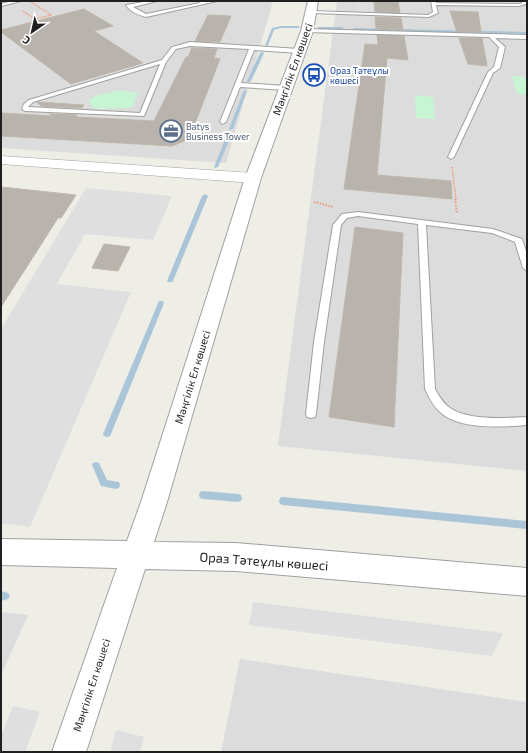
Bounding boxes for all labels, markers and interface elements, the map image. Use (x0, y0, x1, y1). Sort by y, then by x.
north arrow (12, 12, 52, 52)
street label: Мәңгілік Ел көшесі (269, 21, 315, 117)
text: С (19, 33, 32, 48)
bus stop icon: Ораз Тәтеұлы көшесі (301, 62, 327, 88)
place label: Ораз Тәтеұлы көшесі (330, 65, 389, 86)
office icon: Batys Business Tower (158, 118, 184, 144)
place label: Batys Business Tower (186, 121, 250, 142)
street label: Мәңгілік Ел көшесі (172, 329, 212, 425)
street label: Ораз Тәтеұлы көшесі (199, 549, 329, 573)
street label: Мәңгілік Ел көшесі (70, 637, 112, 733)

